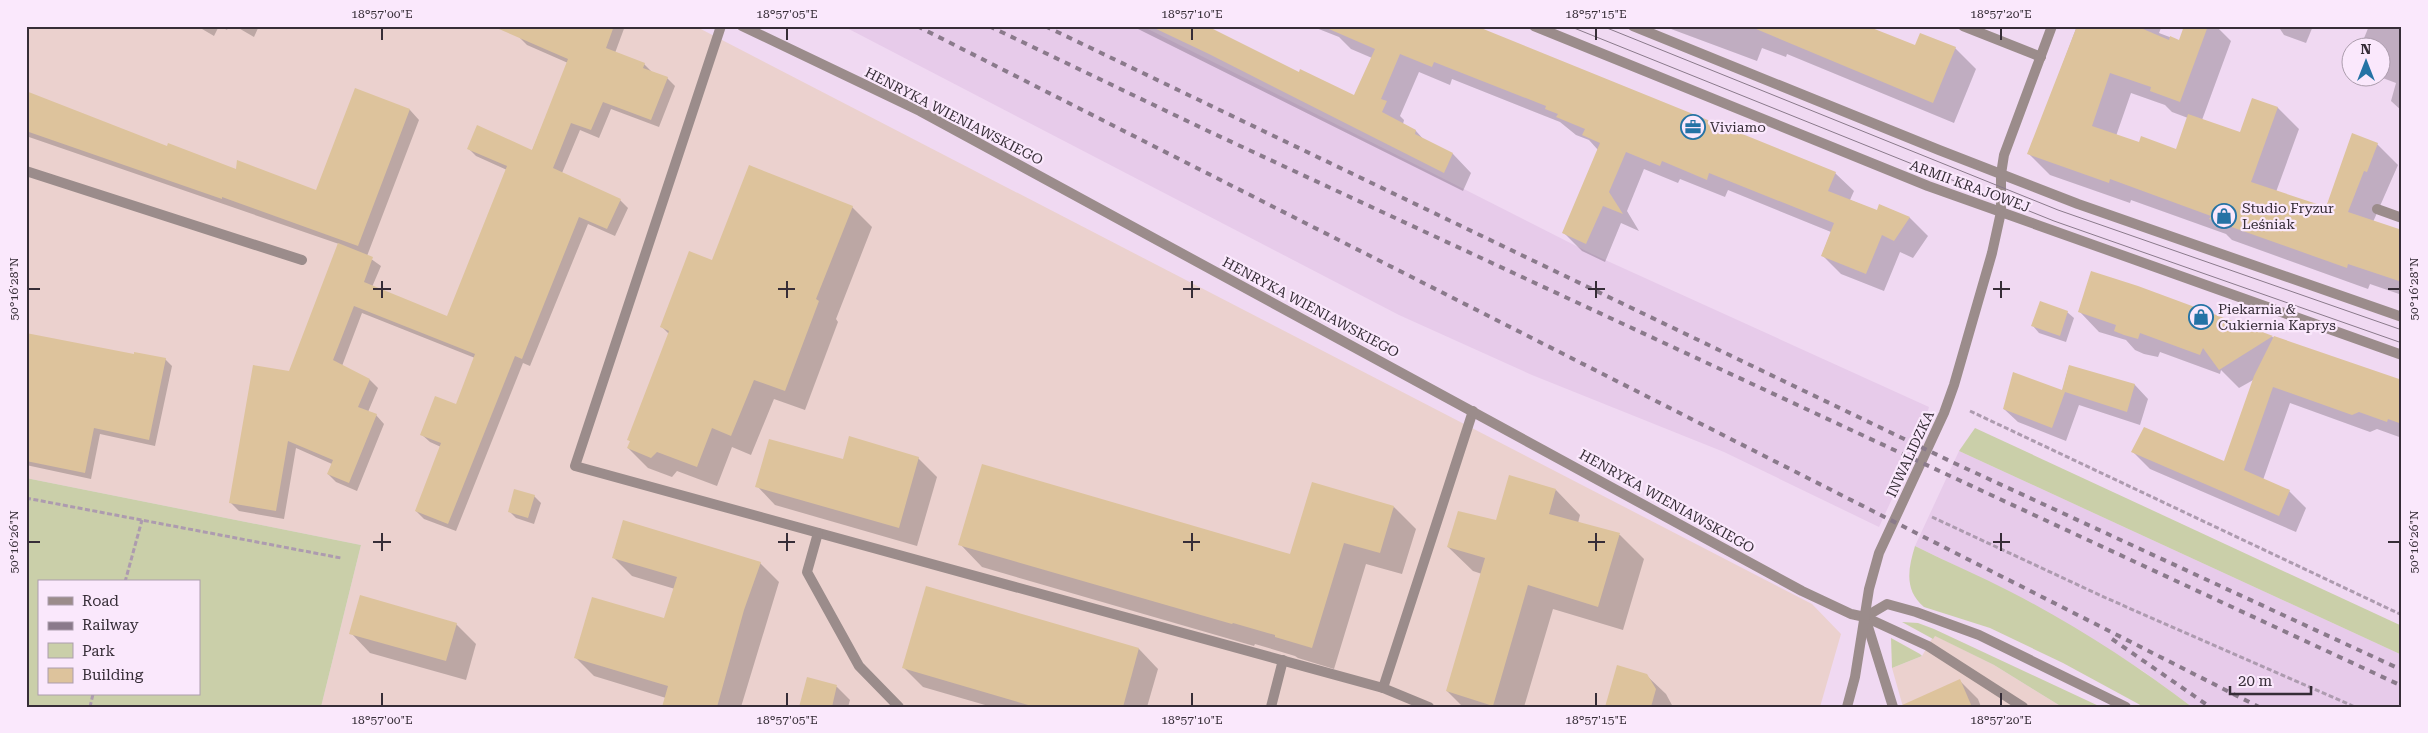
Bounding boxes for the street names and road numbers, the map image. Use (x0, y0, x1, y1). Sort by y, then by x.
street label: HENRYKA WIENIAWSKIEGO (862, 64, 1046, 168)
street label: ARMII KRAJOWEJ (1908, 157, 2032, 215)
street label: HENRYKA WIENIAWSKIEGO (1220, 254, 1402, 360)
street label: INWALIDZKA (1883, 408, 1937, 500)
street label: HENRYKA WIENIAWSKIEGO (1577, 446, 1757, 556)

